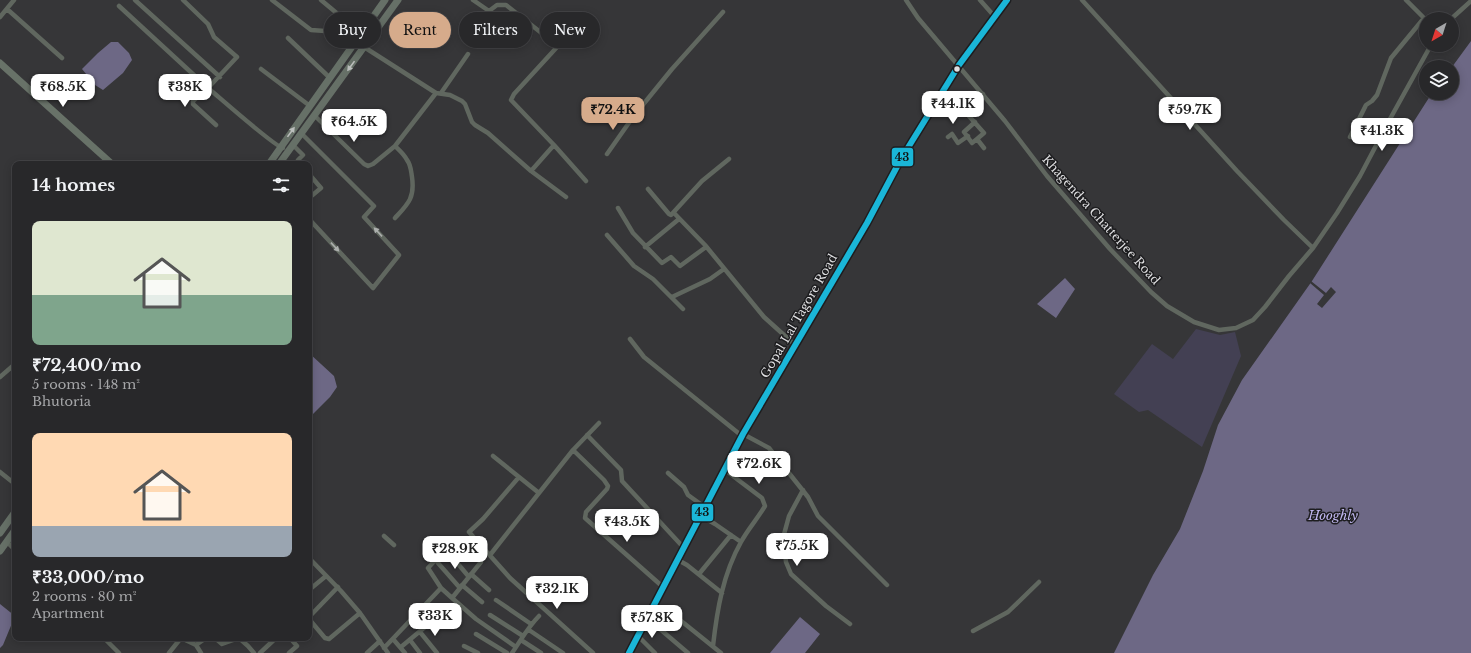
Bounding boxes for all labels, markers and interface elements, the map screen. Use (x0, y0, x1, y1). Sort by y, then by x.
chip: Buy (324, 12, 381, 48)
chip: Rent (389, 12, 451, 48)
chip: Filters (459, 12, 532, 48)
chip: New (540, 12, 600, 48)
north arrow (1419, 12, 1459, 52)
map controls (1419, 12, 1459, 100)
one-way arrow (346, 60, 355, 71)
button: layers (1419, 60, 1459, 100)
unlabelled marker (952, 64, 962, 74)
pin: ₹68.5K (30, 74, 96, 108)
pin: ₹38K (161, 74, 209, 108)
text: ₹68.5K (40, 78, 86, 95)
text: ₹38K (168, 78, 202, 95)
pin: ₹44.1K (920, 91, 986, 125)
text: ₹44.1K (931, 95, 975, 112)
pin: ₹72.4K (580, 97, 646, 131)
pin: ₹59.7K (1157, 97, 1223, 131)
text: ₹72.4K (590, 101, 636, 118)
text: ₹59.7K (1168, 101, 1212, 118)
pin: ₹64.5K (321, 109, 387, 143)
text: ₹64.5K (331, 113, 377, 130)
pin: ₹41.3K (1349, 118, 1415, 152)
text: ₹41.3K (1360, 122, 1404, 139)
one-way arrow (287, 127, 295, 138)
line badge: 43 (891, 147, 914, 167)
text: 43 (895, 150, 909, 164)
street label: Khagendra Chatterjee Road (1039, 152, 1164, 288)
icon: filters (270, 174, 292, 196)
text: 14 homes (32, 175, 115, 196)
one-way arrow (373, 226, 382, 237)
one-way arrow (331, 242, 340, 253)
icon: home (126, 247, 198, 319)
street label: Gopal Lal Tagore Road (757, 251, 840, 380)
text: ₹72,400/mo (32, 355, 141, 376)
text: 5 rooms · 148 m² (32, 376, 140, 393)
text: Bhutoria (32, 393, 91, 410)
pin: ₹72.6K (726, 451, 792, 485)
text: ₹72.6K (736, 455, 782, 472)
icon: home (126, 459, 198, 531)
line badge: 43 (691, 503, 714, 522)
text: 43 (695, 505, 709, 519)
water label: Hooghly (1307, 507, 1358, 524)
pin: ₹43.5K (594, 509, 660, 543)
text: ₹43.5K (604, 513, 650, 530)
pin: ₹75.5K (764, 533, 830, 567)
pin: ₹28.9K (422, 536, 488, 570)
text: ₹75.5K (775, 537, 819, 554)
text: ₹28.9K (432, 540, 478, 557)
text: ₹33,000/mo (32, 567, 144, 588)
pin: ₹32.1K (524, 576, 590, 610)
text: ₹32.1K (535, 580, 579, 597)
text: 2 rooms · 80 m² (32, 588, 136, 605)
pin: ₹33K (411, 603, 459, 637)
text: Apartment (32, 605, 104, 622)
pin: ₹57.8K (619, 605, 685, 639)
text: ₹33K (418, 607, 452, 624)
text: ₹57.8K (630, 609, 674, 626)

